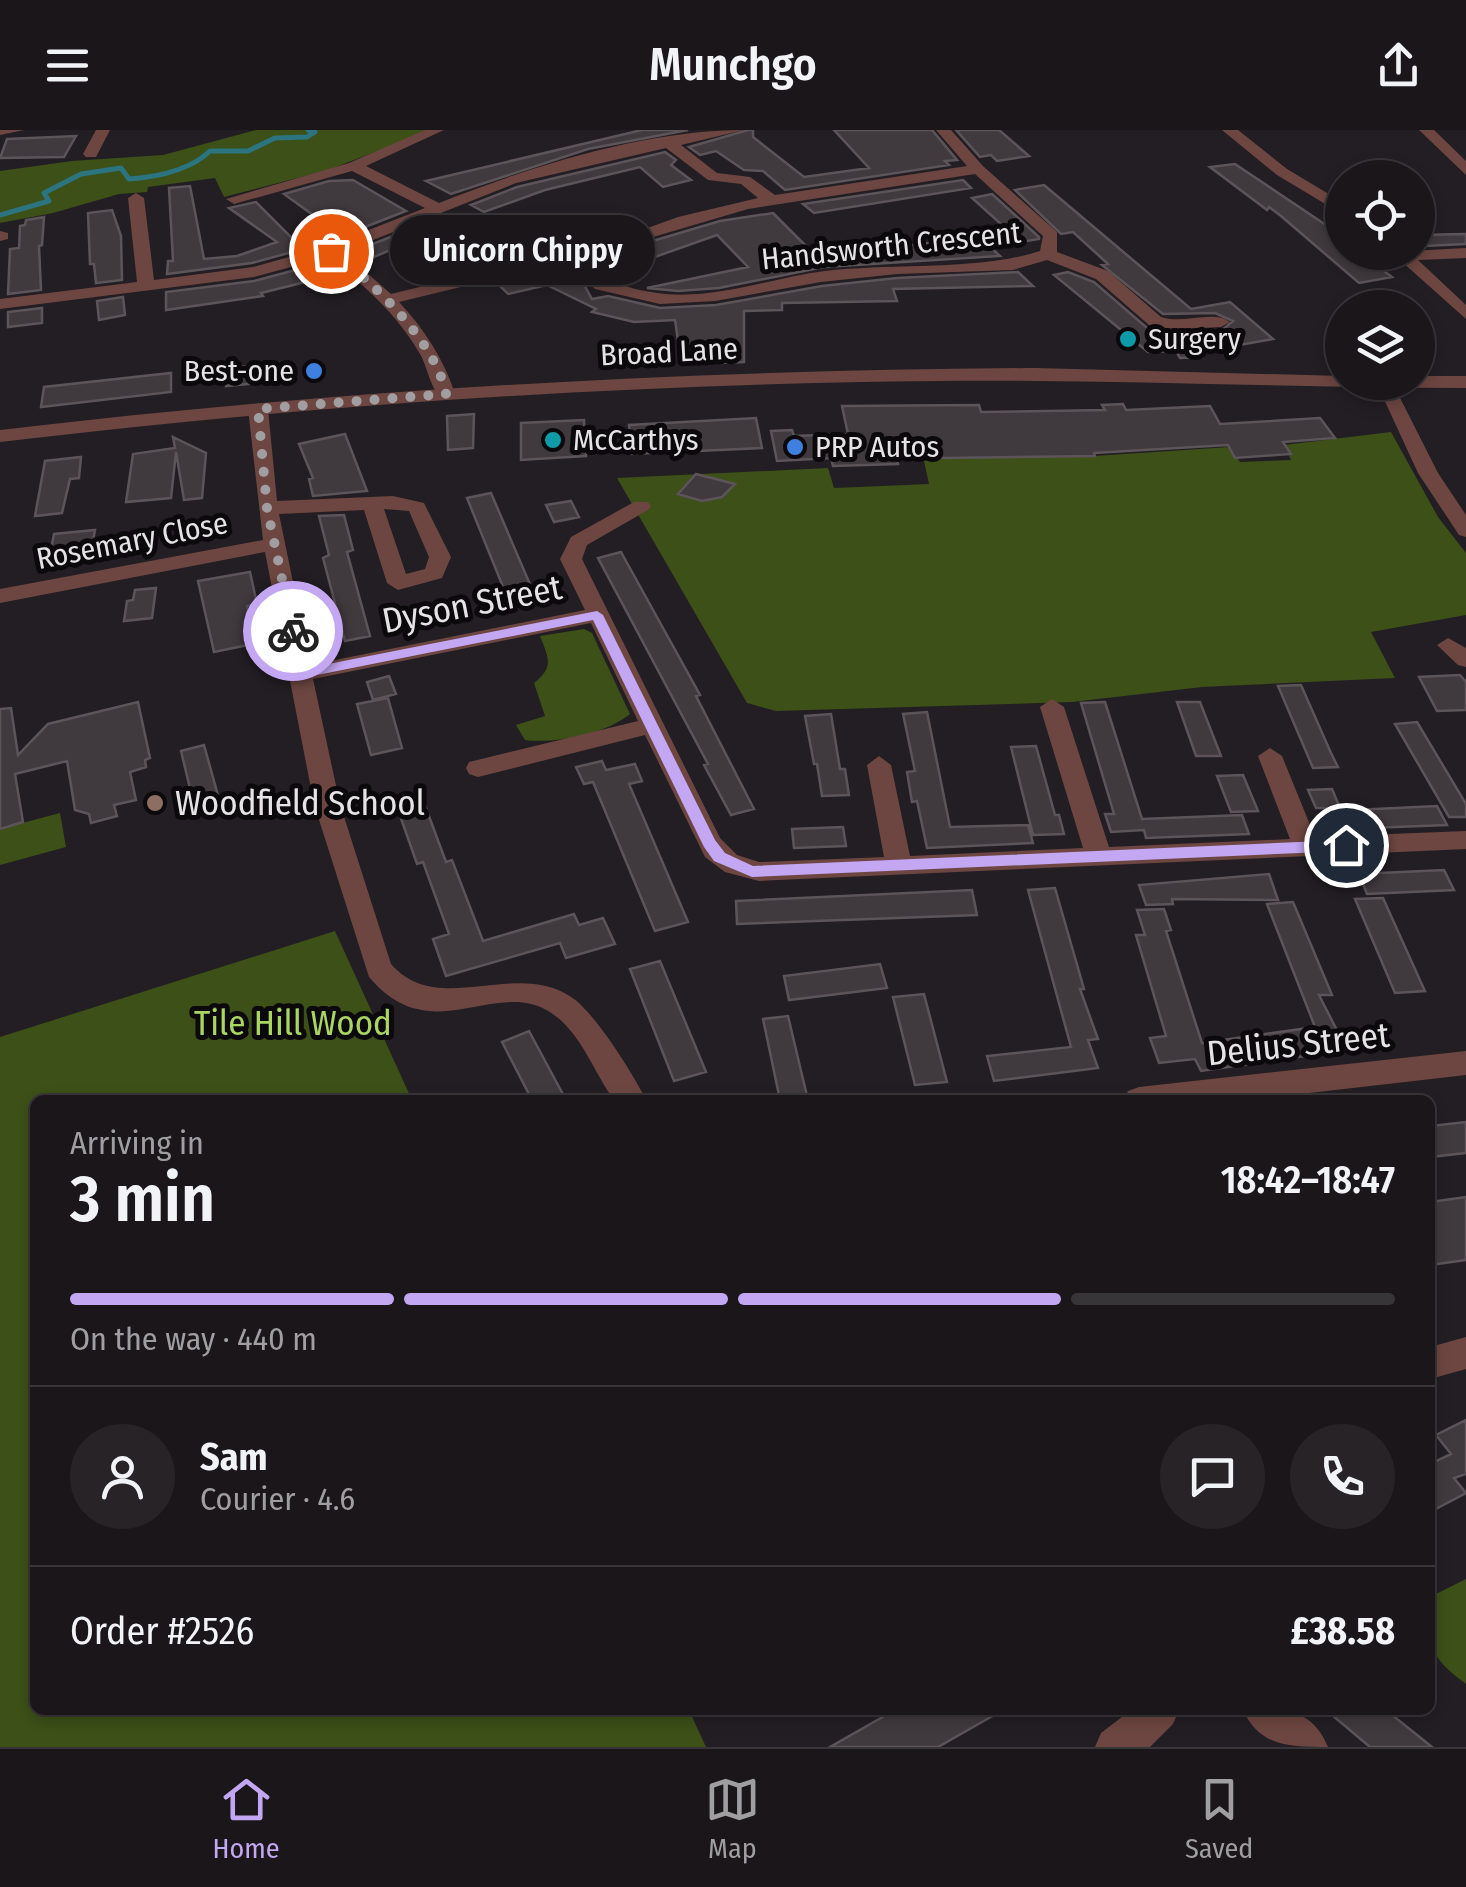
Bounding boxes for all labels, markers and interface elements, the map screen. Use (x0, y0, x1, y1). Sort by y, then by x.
icon: menu (40, 38, 95, 93)
text: Munchgo (649, 38, 817, 92)
icon: share (1371, 38, 1426, 93)
map controls (1325, 160, 1435, 400)
button: locate (1325, 160, 1435, 270)
pin (289, 209, 374, 294)
street label: Handsworth Crescent (759, 214, 1023, 278)
callout: Unicorn Chippy (391, 216, 656, 286)
icon: bag (304, 224, 359, 279)
text: Unicorn Chippy (422, 231, 623, 269)
button: layers (1325, 290, 1435, 400)
place label: Surgery (1148, 321, 1242, 357)
marker: Surgery (1117, 328, 1139, 350)
street label: Broad Lane (599, 330, 739, 374)
place label: Best-one (184, 353, 294, 389)
marker: Best-one (303, 360, 325, 382)
place label: McCarthys (573, 422, 699, 458)
marker: McCarthys (542, 429, 564, 451)
place label: PRP Autos (815, 429, 939, 465)
marker: PRP Autos (784, 436, 806, 458)
street label: Rosemary Close (33, 505, 231, 577)
street label: Dyson Street (379, 566, 566, 642)
courier (243, 581, 343, 681)
icon: bike (266, 604, 321, 659)
place label: Woodfield School (175, 782, 425, 824)
marker: Woodfield School (144, 792, 166, 814)
pin (1304, 803, 1389, 888)
icon: home (1319, 818, 1374, 873)
park label: Tile Hill Wood (194, 1002, 392, 1044)
street label: Delius Street (1205, 1013, 1392, 1074)
text: Arriving in (70, 1124, 204, 1162)
text: 18:42–18:47 (1221, 1157, 1395, 1203)
text: 3 min (70, 1160, 215, 1238)
text: On the way · 440 m (70, 1320, 317, 1358)
button: person (70, 1424, 175, 1529)
button: chat (1160, 1424, 1265, 1529)
button: phone (1290, 1424, 1395, 1529)
text: Sam (200, 1434, 268, 1480)
text: Courier · 4.6 (200, 1480, 355, 1518)
text: Order #2526 (70, 1608, 254, 1654)
text: £38.58 (1290, 1608, 1395, 1654)
tab: Home (213, 1772, 280, 1865)
tab: Map (705, 1772, 760, 1865)
tab: Saved (1185, 1772, 1253, 1865)

